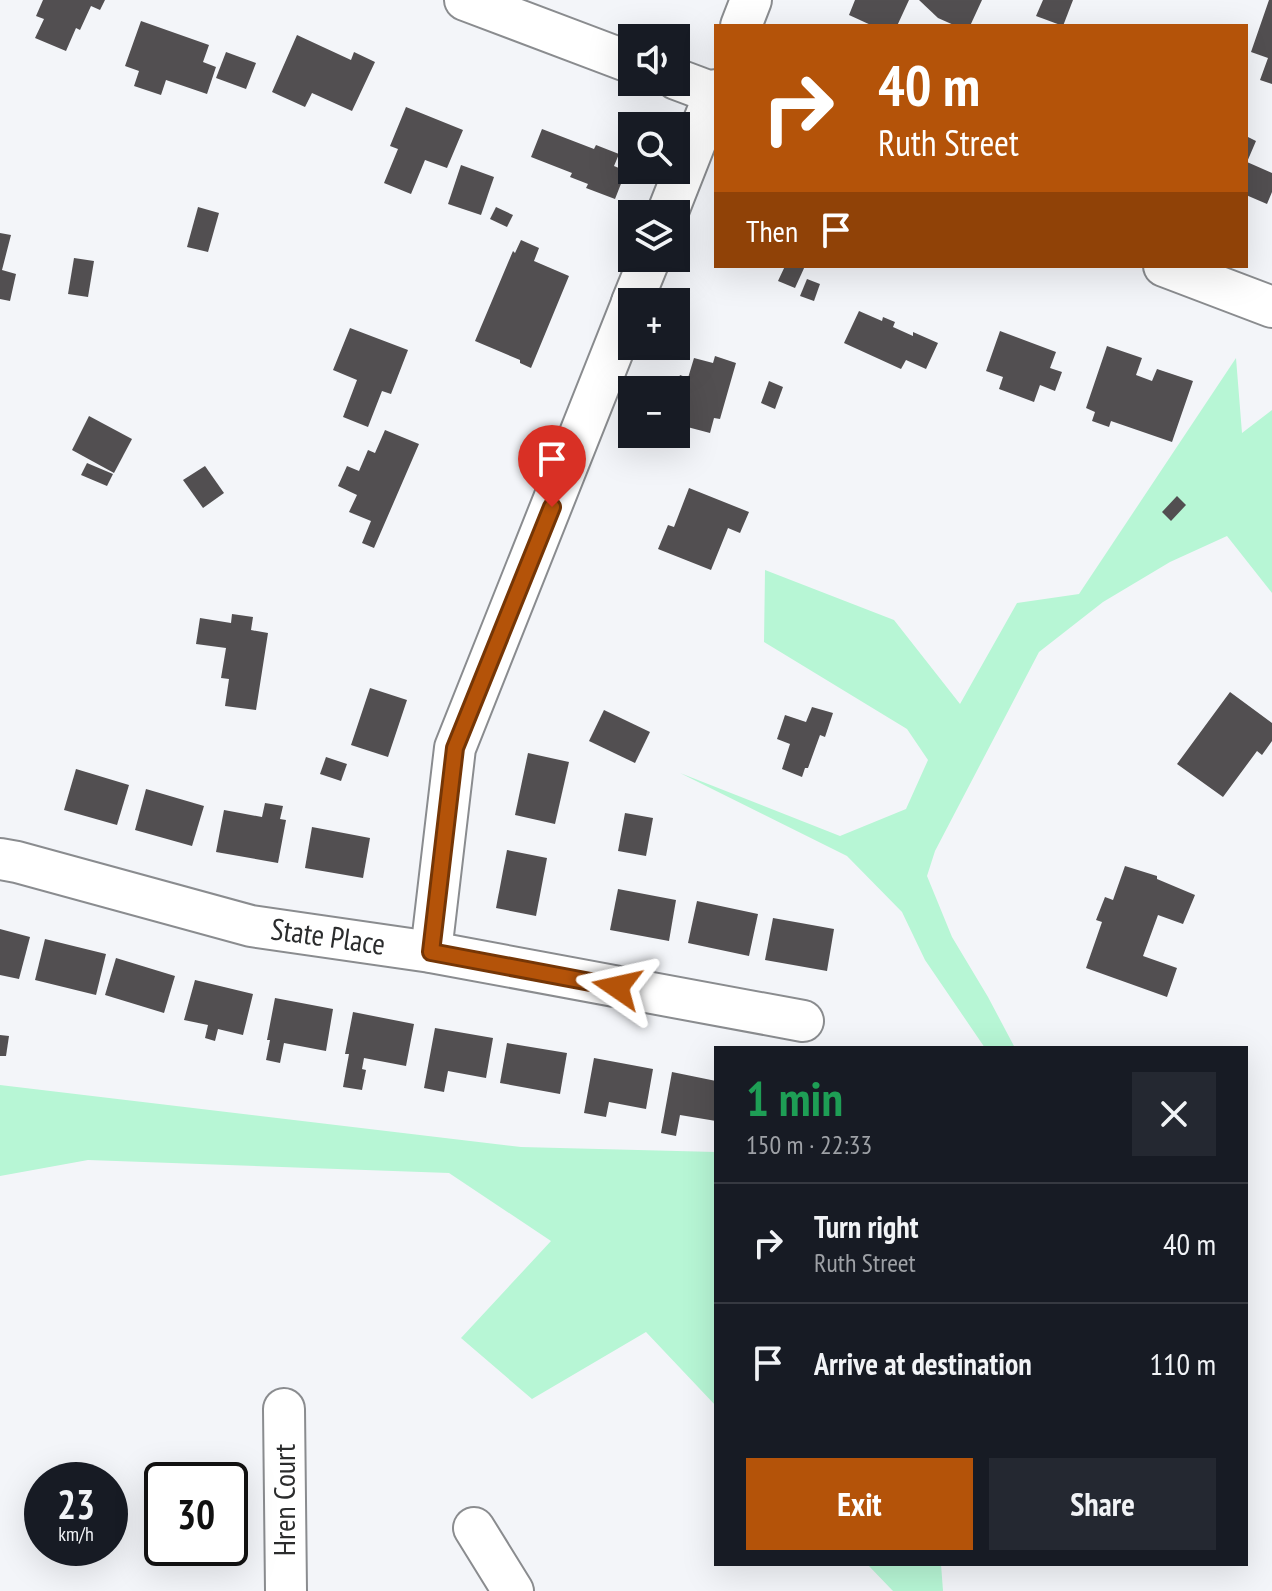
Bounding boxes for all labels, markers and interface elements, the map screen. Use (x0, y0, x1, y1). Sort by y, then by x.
map controls (618, 24, 690, 448)
button: sound (618, 24, 690, 96)
text: 40 m (878, 49, 980, 121)
icon: right (746, 56, 850, 160)
button: search (618, 112, 690, 184)
text: Ruth Street (878, 119, 1019, 166)
button: layers (618, 200, 690, 272)
icon: arrive (814, 208, 858, 252)
text: Then (746, 211, 798, 250)
button: + (618, 288, 690, 360)
button: − (618, 376, 690, 448)
pin (518, 425, 586, 507)
icon: arrive (530, 437, 574, 481)
street label: State Place (269, 908, 388, 963)
position arrow (575, 945, 659, 1029)
text: 1 min (746, 1067, 843, 1129)
button: close (1132, 1072, 1216, 1156)
text: 150 m · 22:33 (746, 1128, 872, 1161)
text: Turn right (814, 1207, 918, 1246)
icon: right (746, 1221, 790, 1265)
text: 40 m (1163, 1224, 1216, 1263)
text: Ruth Street (814, 1246, 916, 1279)
icon: arrive (746, 1341, 790, 1385)
text: Arrive at destination (814, 1344, 1032, 1383)
text: 110 m (1150, 1344, 1216, 1383)
street label: Hren Court (264, 1443, 303, 1556)
button: Exit (746, 1458, 973, 1550)
button: Share (989, 1458, 1216, 1550)
speed limit sign: 30 (144, 1462, 248, 1566)
text: 23 (57, 1478, 95, 1530)
text: km/h (58, 1521, 94, 1547)

